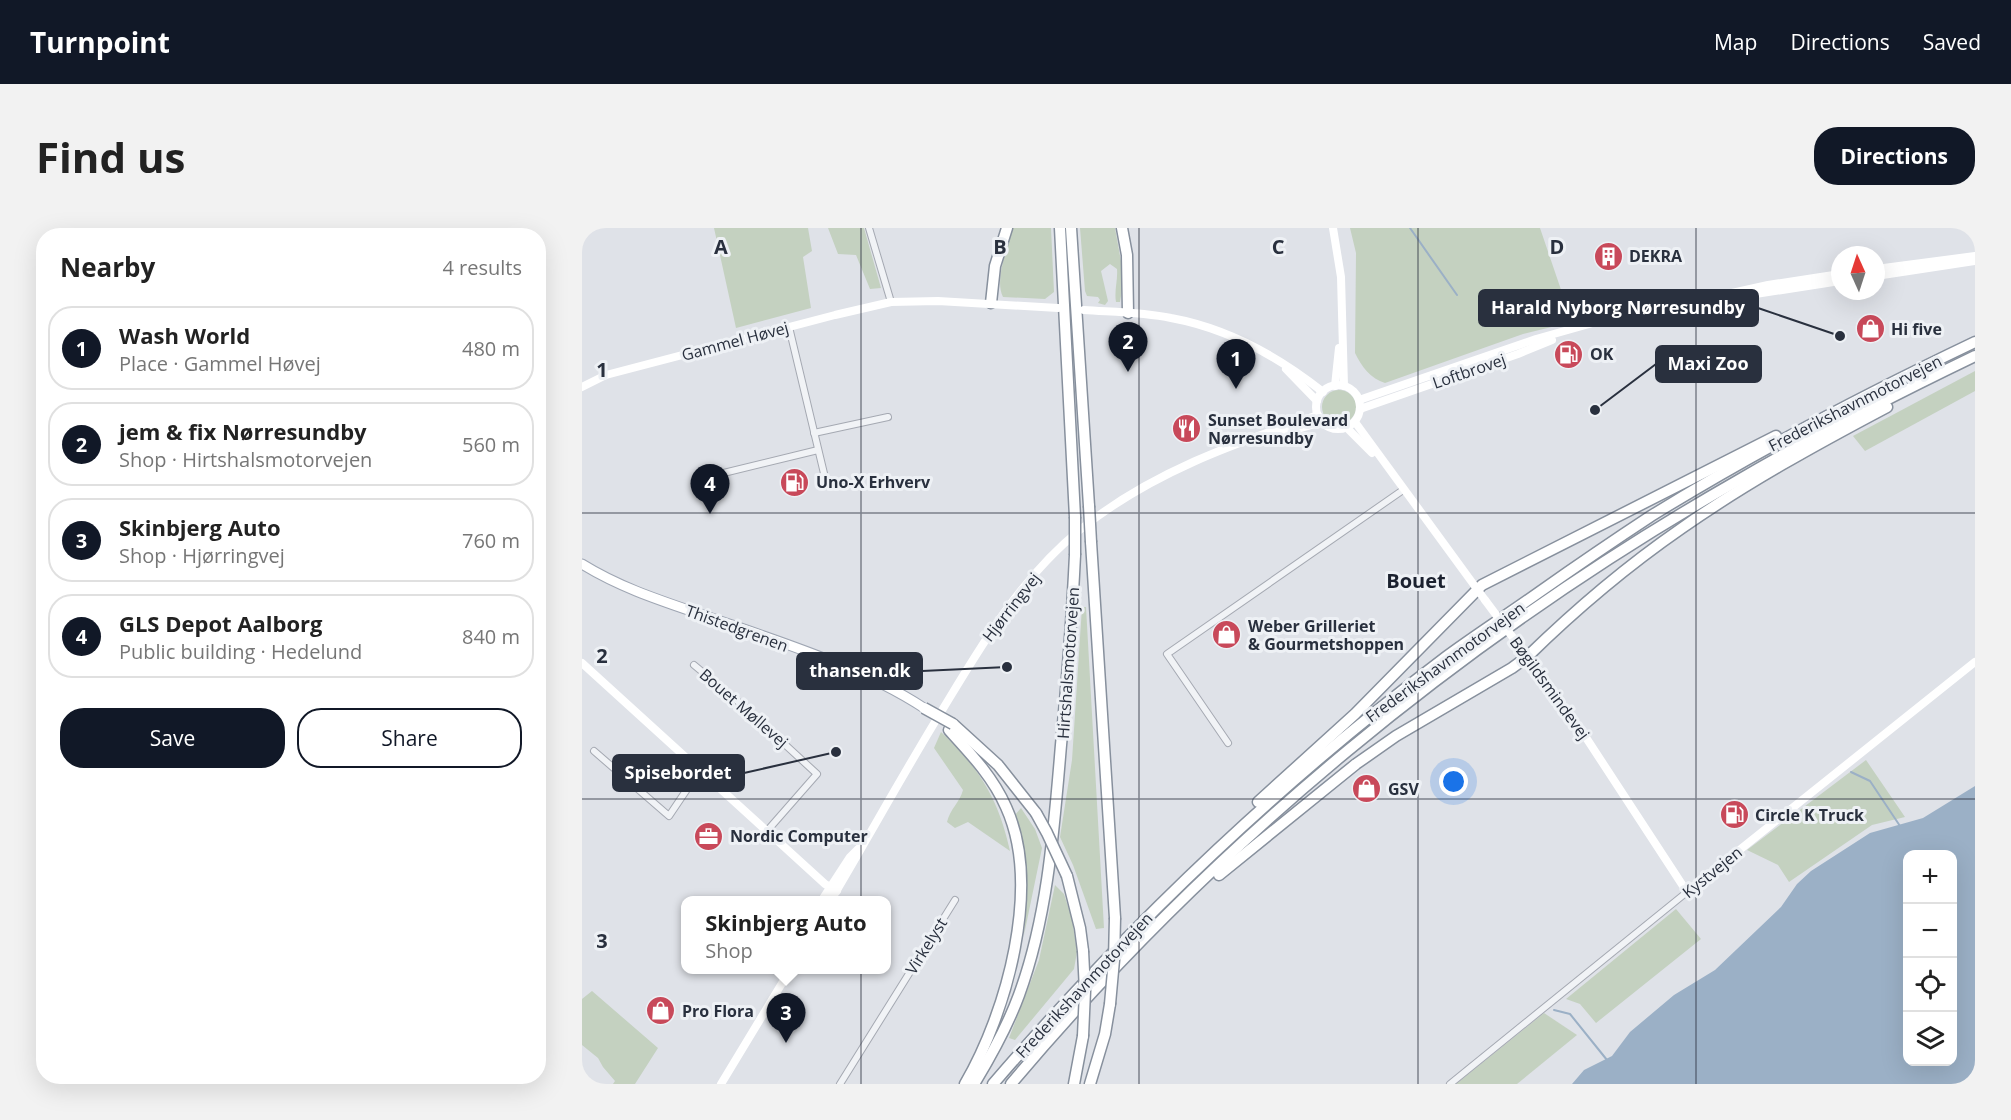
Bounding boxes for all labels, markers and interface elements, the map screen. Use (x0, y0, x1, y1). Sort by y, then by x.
text: Turnpoint (30, 23, 170, 61)
text: Map (1714, 28, 1757, 56)
text: Directions (1790, 28, 1890, 56)
text: Saved (1923, 28, 1981, 56)
button: Directions (1814, 127, 1975, 185)
text: Find us (36, 128, 185, 185)
text: A (714, 233, 728, 260)
text: B (993, 233, 1007, 260)
text: C (1272, 233, 1285, 260)
text: D (1550, 233, 1564, 260)
building icon: DEKRA (1592, 240, 1624, 272)
place label: DEKRA (1629, 245, 1683, 267)
north arrow (1831, 246, 1885, 300)
text: Nearby (60, 249, 155, 285)
text: 4 results (442, 254, 522, 281)
callout: Harald Nyborg Nørresundby (1479, 290, 1758, 326)
text: Harald Nyborg Nørresundby (1491, 295, 1746, 319)
shop icon: Hi five (1854, 313, 1886, 345)
street label: Gammel Høvej (679, 316, 791, 366)
place label: Hi five (1891, 318, 1942, 340)
text: Wash World (119, 320, 250, 350)
pin: 2 (1108, 322, 1148, 372)
text: 1 (76, 335, 87, 362)
text: 480 m (462, 335, 520, 362)
fuel station icon: OK (1553, 338, 1585, 370)
pin: 1 (1216, 340, 1256, 389)
place label: OK (1590, 343, 1614, 365)
callout: Maxi Zoo (1656, 346, 1761, 382)
street label: Loftbrovej (1429, 348, 1509, 394)
text: Place · Gammel Høvej (119, 350, 321, 377)
street label: Frederikshavnmotorvejen (1765, 350, 1945, 456)
text: Maxi Zoo (1667, 351, 1749, 375)
text: 1 (596, 356, 608, 383)
place label: Sunset Boulevard Nørresundby (1208, 409, 1348, 449)
restaurant icon: Sunset Boulevard Nørresundby (1171, 413, 1203, 445)
text: jem & fix Nørresundby (119, 416, 367, 446)
text: 2 (76, 431, 87, 458)
text: 560 m (462, 431, 520, 458)
text: Shop · Hirtshalsmotorvejen (119, 446, 372, 473)
pin: 4 (690, 464, 730, 514)
fuel station icon: Uno-X Erhverv (779, 466, 811, 498)
place label: Uno-X Erhverv (816, 471, 931, 493)
text: Skinbjerg Auto (119, 512, 281, 542)
text: 3 (76, 527, 87, 554)
text: 760 m (462, 527, 520, 554)
text: Shop · Hjørringvej (119, 542, 285, 569)
district label: Bouet (1386, 567, 1446, 594)
street label: Hjørringvej (977, 568, 1045, 646)
street label: Hirtshalsmotorvejen (1052, 586, 1084, 740)
street label: Frederikshavnmotorvejen (1361, 597, 1529, 727)
street label: Thistedgrenen (683, 599, 791, 657)
text: GLS Depot Aalborg (119, 608, 322, 638)
place label: Weber Grilleriet & Gourmetshoppen (1248, 615, 1404, 655)
shop icon: Weber Grilleriet & Gourmetshoppen (1211, 619, 1243, 651)
text: 4 (76, 623, 87, 650)
text: 840 m (462, 623, 520, 650)
street label: Bøgildsmindevej (1505, 632, 1595, 744)
text: Public building · Hedelund (119, 638, 362, 665)
text: 2 (596, 642, 608, 669)
callout: thansen.dk (797, 653, 922, 689)
text: thansen.dk (809, 658, 912, 682)
street label: Bouet Møllevej (695, 663, 793, 753)
button: Save (60, 708, 285, 768)
button: Share (297, 708, 522, 768)
callout: Spisebordet (613, 755, 744, 791)
text: Spisebordet (625, 760, 732, 784)
your location (1439, 767, 1468, 796)
shop icon: GSV (1351, 773, 1383, 805)
place label: GSV (1388, 778, 1419, 800)
fuel station icon: Circle K Truck (1718, 799, 1750, 831)
place label: Circle K Truck (1755, 804, 1864, 826)
office icon: Nordic Computer (693, 820, 725, 852)
place label: Nordic Computer (730, 825, 868, 847)
street label: Kystvejen (1678, 841, 1746, 903)
map controls (1903, 850, 1957, 1066)
button: + (1903, 850, 1957, 904)
popup (681, 896, 891, 974)
button: − (1903, 904, 1957, 958)
text: Skinbjerg Auto (705, 907, 867, 937)
street label: Frederikshavnmotorvejen (1011, 907, 1157, 1063)
street label: Virkelyst (900, 913, 952, 978)
text: 3 (596, 927, 608, 954)
text: Shop (705, 937, 753, 964)
button: locate (1903, 958, 1957, 1012)
pin: 3 (766, 994, 806, 1043)
shop icon: Pro Flora (645, 995, 677, 1027)
place label: Pro Flora (682, 1000, 754, 1022)
button: layers (1903, 1012, 1957, 1066)

